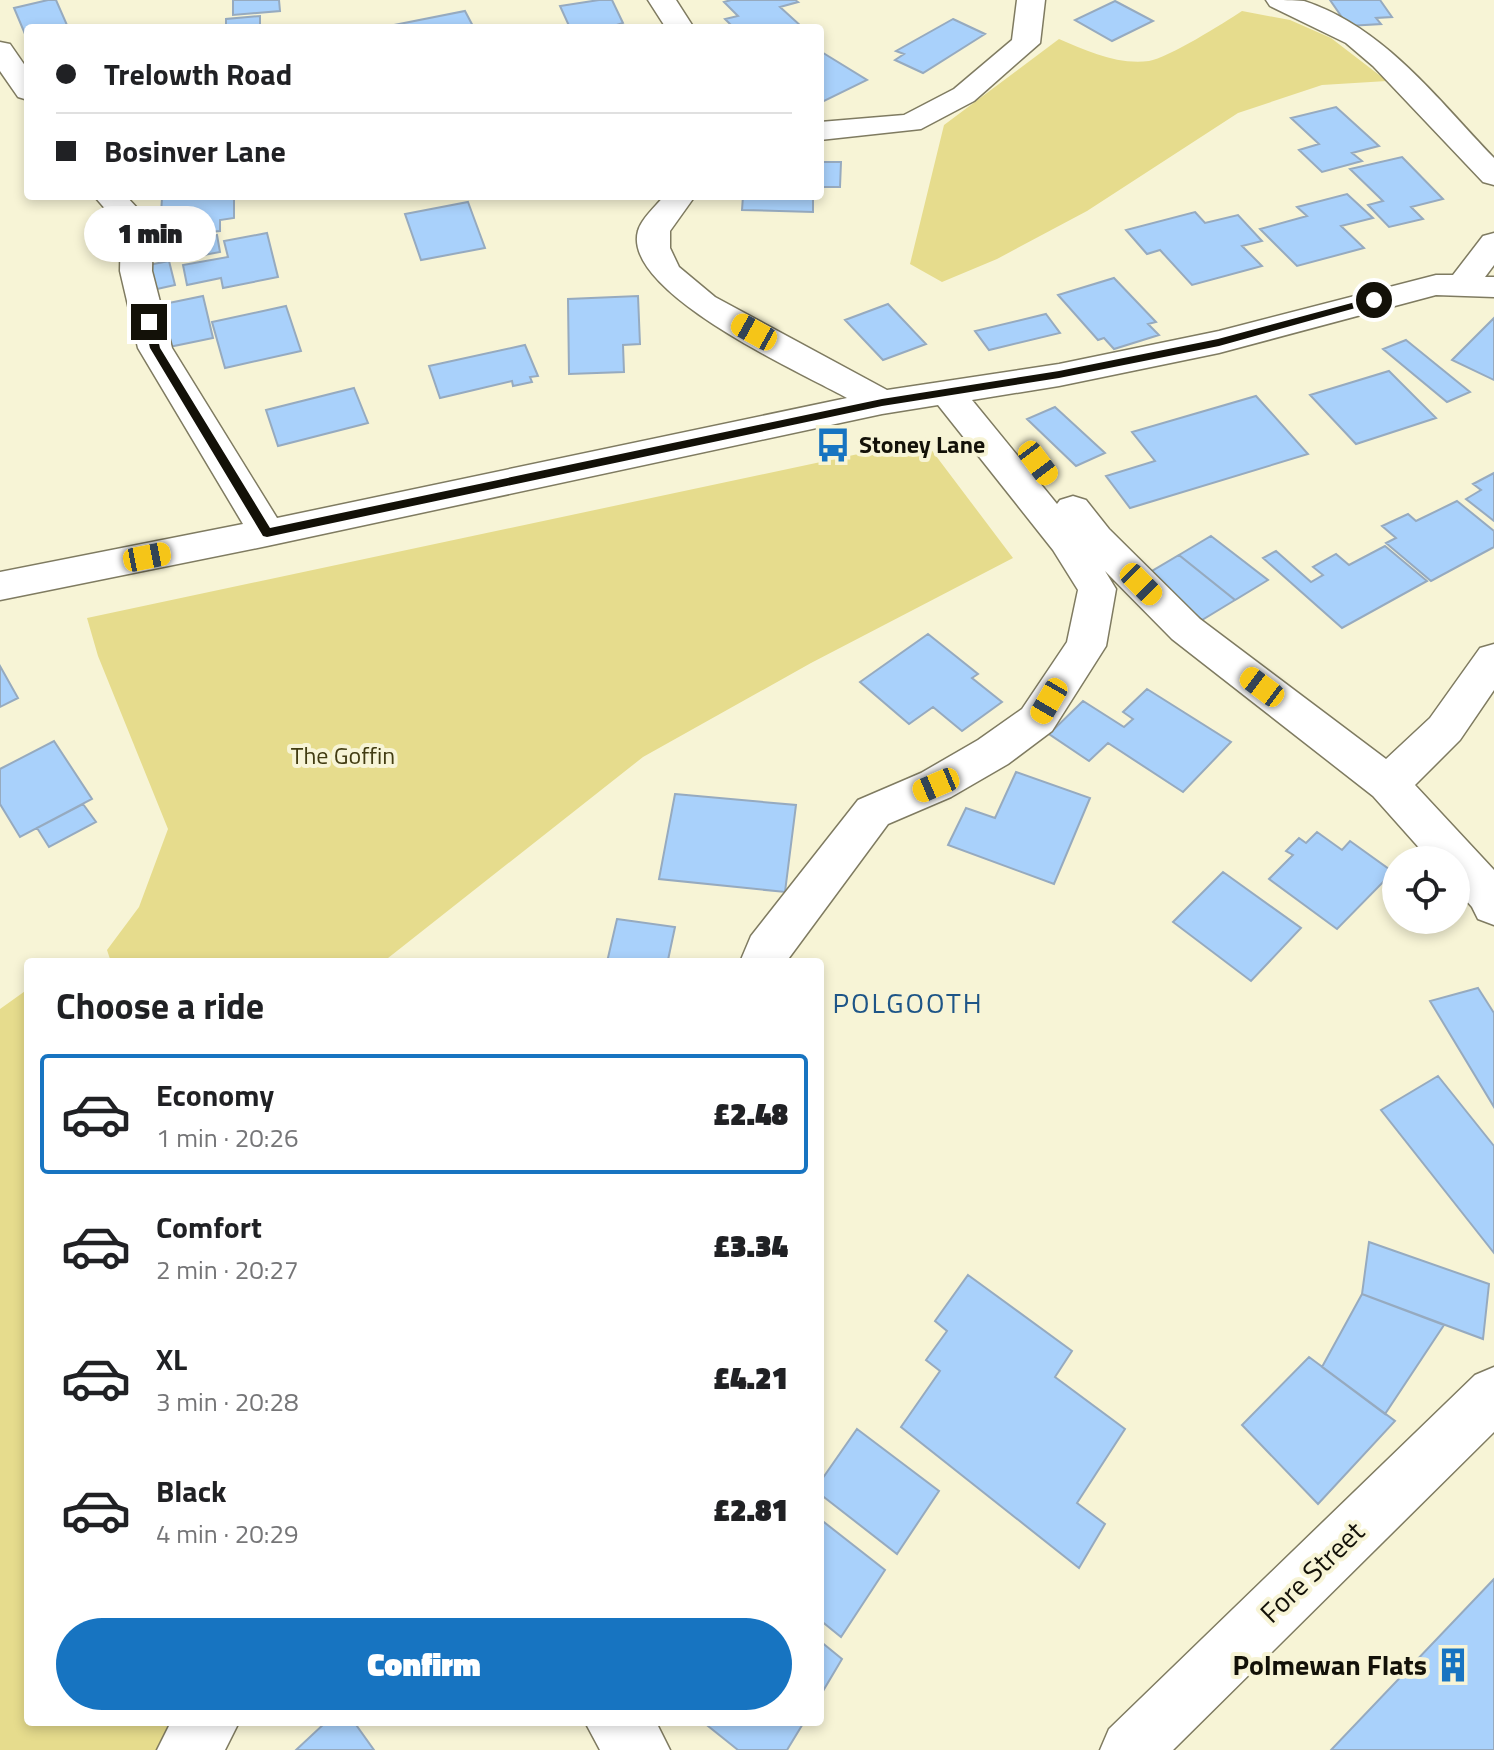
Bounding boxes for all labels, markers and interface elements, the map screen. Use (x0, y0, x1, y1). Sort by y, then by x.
text: Trelowth Road (104, 51, 292, 97)
text: Bosinver Lane (104, 128, 286, 174)
callout: 1 min (83, 206, 215, 262)
text: 1 min (118, 214, 182, 253)
route start (1356, 282, 1392, 318)
route end (131, 304, 167, 340)
car (727, 310, 781, 354)
bus stop icon: Stoney Lane (814, 426, 852, 464)
place label: Stoney Lane (859, 426, 985, 462)
car (1014, 437, 1062, 489)
car (121, 541, 173, 573)
car (1116, 559, 1166, 609)
car (1236, 663, 1288, 711)
car (1027, 674, 1071, 728)
park label: The Goffin (291, 737, 395, 773)
car (909, 765, 963, 805)
map controls (1382, 846, 1470, 934)
button: locate (1382, 846, 1470, 934)
text: Choose a ride (56, 978, 264, 1033)
district label: POLGOOTH (832, 981, 984, 1024)
text: Economy (156, 1072, 274, 1118)
icon: car (60, 1078, 132, 1150)
text: £2.48 (714, 1091, 788, 1137)
text: 1 min · 20:26 (156, 1118, 299, 1157)
text: Comfort (156, 1204, 262, 1250)
icon: car (60, 1210, 132, 1282)
text: £3.34 (714, 1223, 788, 1269)
text: 2 min · 20:27 (156, 1250, 299, 1289)
text: XL (156, 1336, 187, 1382)
icon: car (60, 1342, 132, 1414)
text: £4.21 (714, 1355, 788, 1401)
text: 3 min · 20:28 (156, 1382, 299, 1421)
text: Black (156, 1468, 227, 1514)
icon: car (60, 1474, 132, 1546)
text: £2.81 (714, 1487, 788, 1533)
street label: Fore Street (1250, 1511, 1374, 1633)
text: 4 min · 20:29 (156, 1514, 299, 1553)
button: Confirm (56, 1618, 792, 1710)
place label: Polmewan Flats (1233, 1643, 1427, 1686)
building icon: Polmewan Flats (1434, 1646, 1472, 1684)

